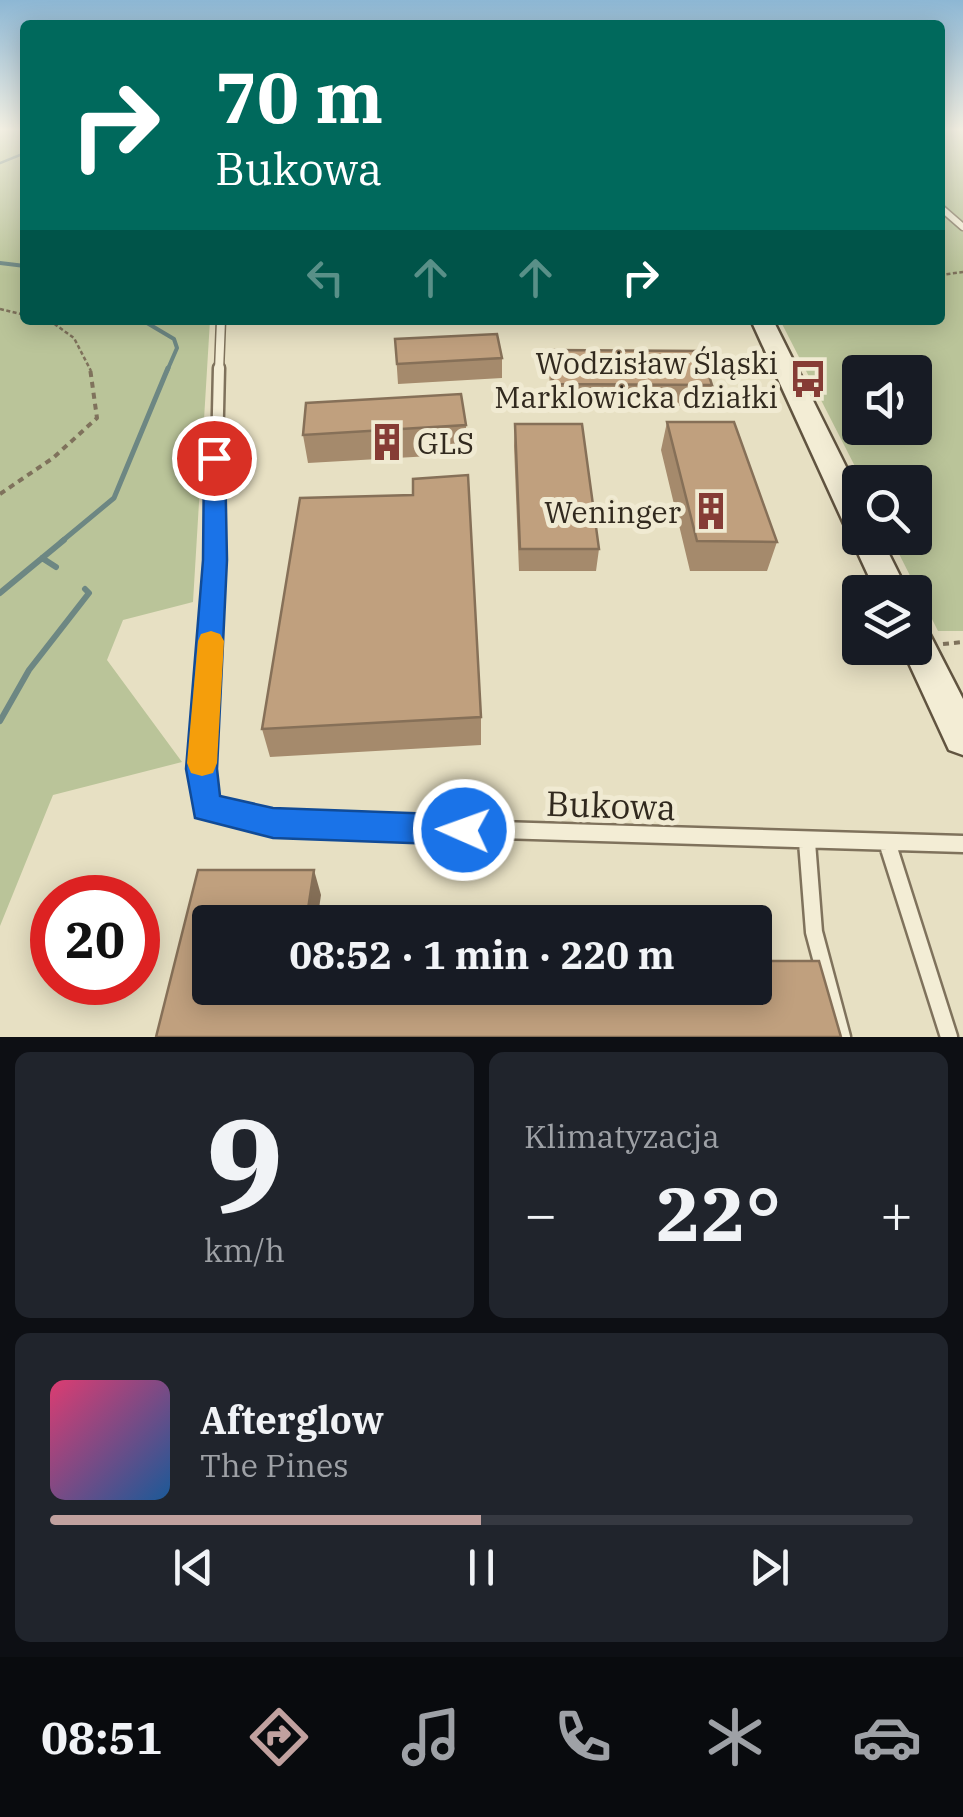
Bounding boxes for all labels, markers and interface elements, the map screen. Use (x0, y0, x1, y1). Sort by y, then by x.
text: 70 m (215, 51, 383, 142)
icon: right (50, 60, 180, 190)
text: Bukowa (215, 139, 382, 197)
icon: left (298, 250, 353, 305)
icon: ahead (403, 250, 458, 305)
icon: ahead (508, 250, 563, 305)
icon: right (613, 250, 668, 305)
place label: Wodzisław Śląski Marklowicka działki (494, 343, 778, 416)
map controls (842, 355, 932, 665)
button: sound (842, 355, 932, 445)
bus stop icon: Wodzisław Śląski Marklowicka działki (787, 358, 829, 400)
pin (172, 416, 257, 501)
building icon: GLS (366, 421, 408, 463)
place label: GLS (417, 423, 474, 462)
icon: arrive (187, 431, 242, 486)
button: search (842, 465, 932, 555)
building icon: Weninger (690, 490, 732, 532)
place label: Weninger (544, 492, 681, 531)
button: layers (842, 575, 932, 665)
position arrow (412, 778, 516, 882)
street label: Bukowa (545, 780, 677, 830)
speed limit sign: 20 (30, 875, 160, 1005)
text: 08:52 · 1 min · 220 m (289, 930, 675, 979)
text: 9 (205, 1079, 284, 1248)
text: Klimatyzacja (524, 1115, 720, 1157)
text: 22° (656, 1164, 781, 1262)
text: − (524, 1178, 557, 1249)
text: + (880, 1178, 913, 1249)
text: km/h (204, 1229, 285, 1271)
text: Afterglow (200, 1395, 384, 1444)
text: The Pines (200, 1444, 349, 1486)
icon: previous (166, 1540, 221, 1595)
icon: pause (454, 1540, 509, 1595)
icon: next (742, 1540, 797, 1595)
icon: directions (244, 1702, 314, 1772)
icon: music (396, 1702, 466, 1772)
icon: phone (548, 1702, 618, 1772)
icon: climate (700, 1702, 770, 1772)
icon: car (852, 1702, 922, 1772)
text: 08:51 (41, 1708, 163, 1766)

